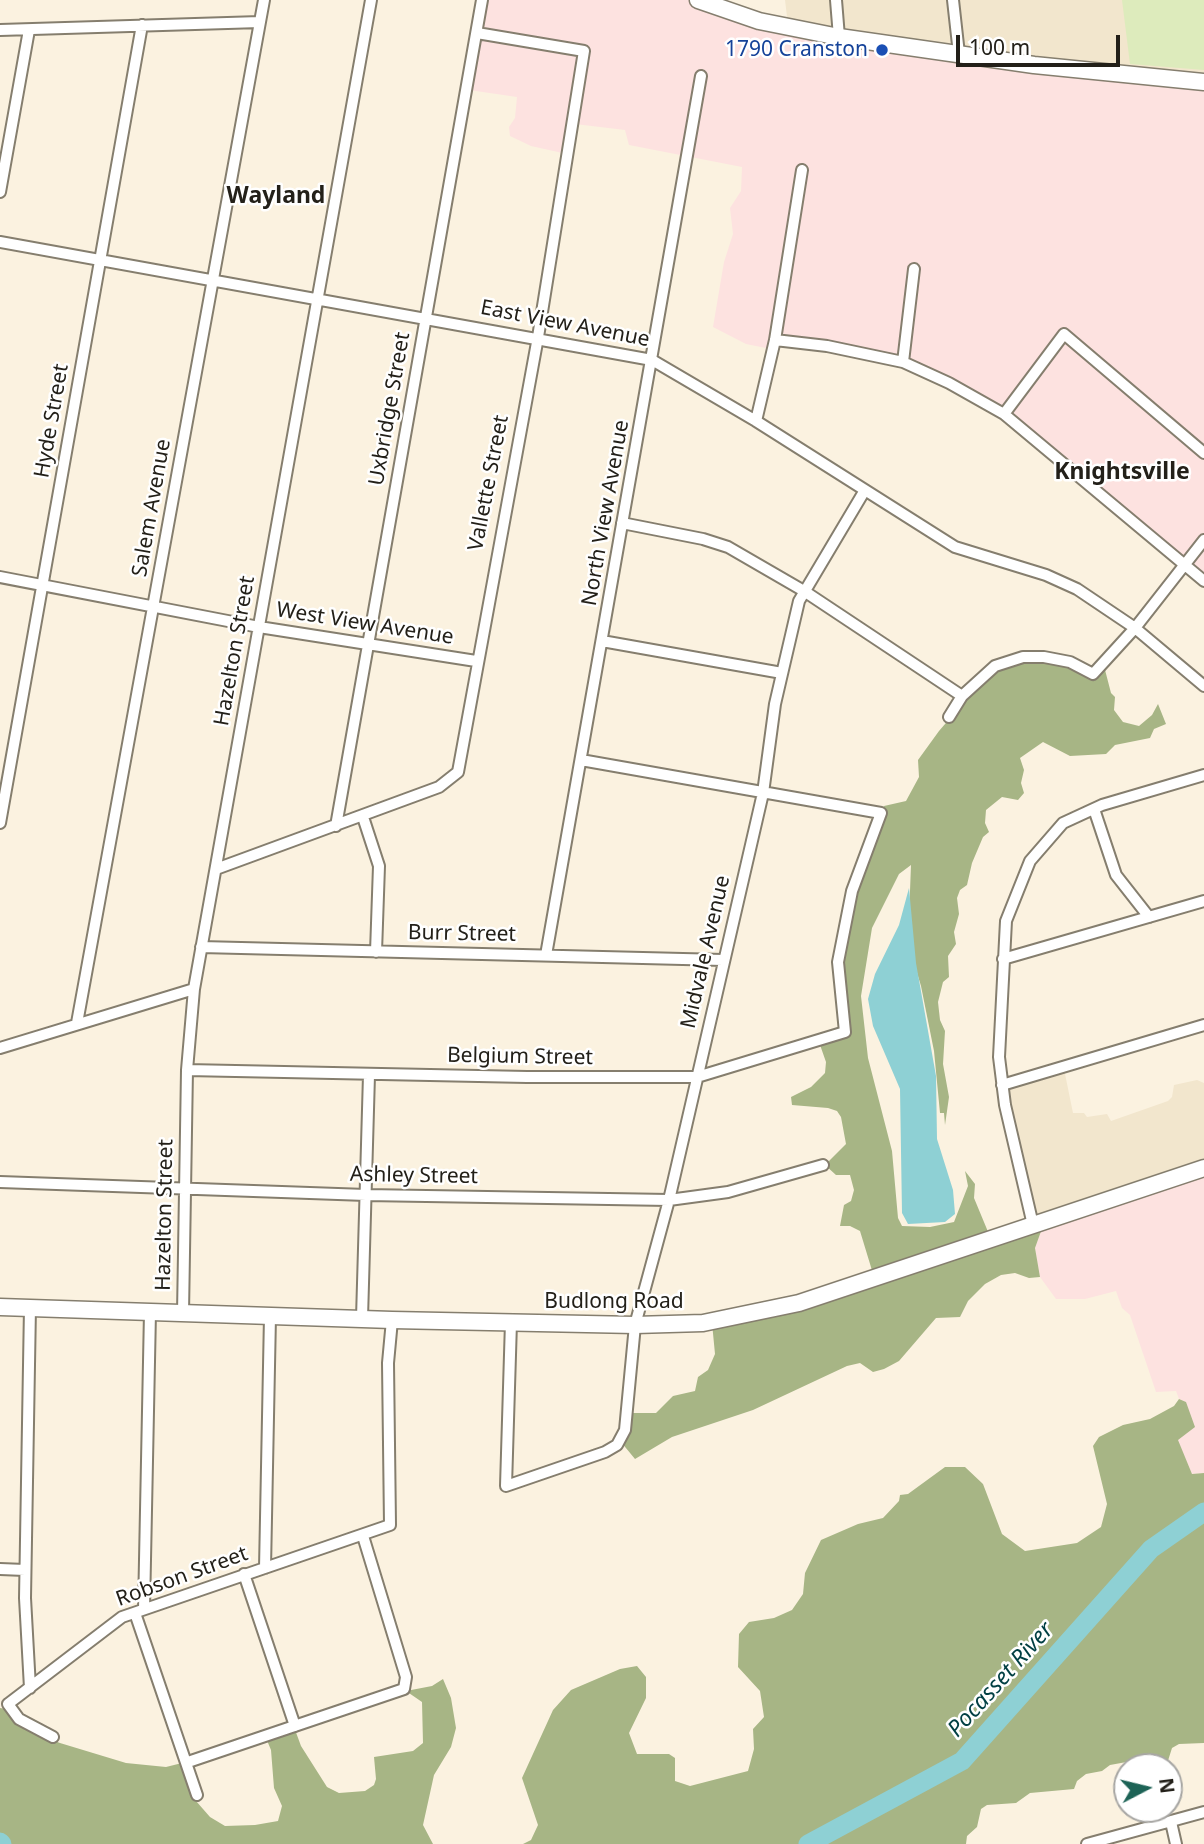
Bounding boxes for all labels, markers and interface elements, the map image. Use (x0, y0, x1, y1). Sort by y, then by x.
scale bar (959, 21, 1124, 65)
text: 100 m (969, 33, 1030, 61)
place label: 1790 Cranston (725, 37, 868, 63)
marker: 1790 Cranston (874, 42, 890, 58)
district label: Wayland (227, 182, 325, 210)
street label: East View Avenue (478, 295, 652, 353)
street label: Uxbridge Street (364, 330, 416, 488)
street label: Hyde Street (30, 362, 74, 480)
street label: Vallette Street (463, 413, 515, 553)
street label: North View Avenue (577, 418, 635, 608)
street label: Salem Avenue (127, 437, 177, 579)
district label: Knightsville (1054, 458, 1190, 486)
street label: Hazelton Street (209, 574, 261, 728)
street label: West View Avenue (275, 598, 455, 650)
street label: Midvale Avenue (676, 873, 736, 1031)
street label: Burr Street (408, 920, 516, 948)
street label: Belgium Street (447, 1043, 593, 1071)
street label: Hazelton Street (151, 1139, 179, 1291)
street label: Ashley Street (350, 1162, 478, 1190)
street label: Budlong Road (544, 1289, 684, 1315)
street label: Robson Street (113, 1541, 251, 1613)
water label: Pocasset River (942, 1617, 1060, 1743)
north arrow (1113, 1753, 1183, 1823)
text: N (1153, 1776, 1181, 1795)

